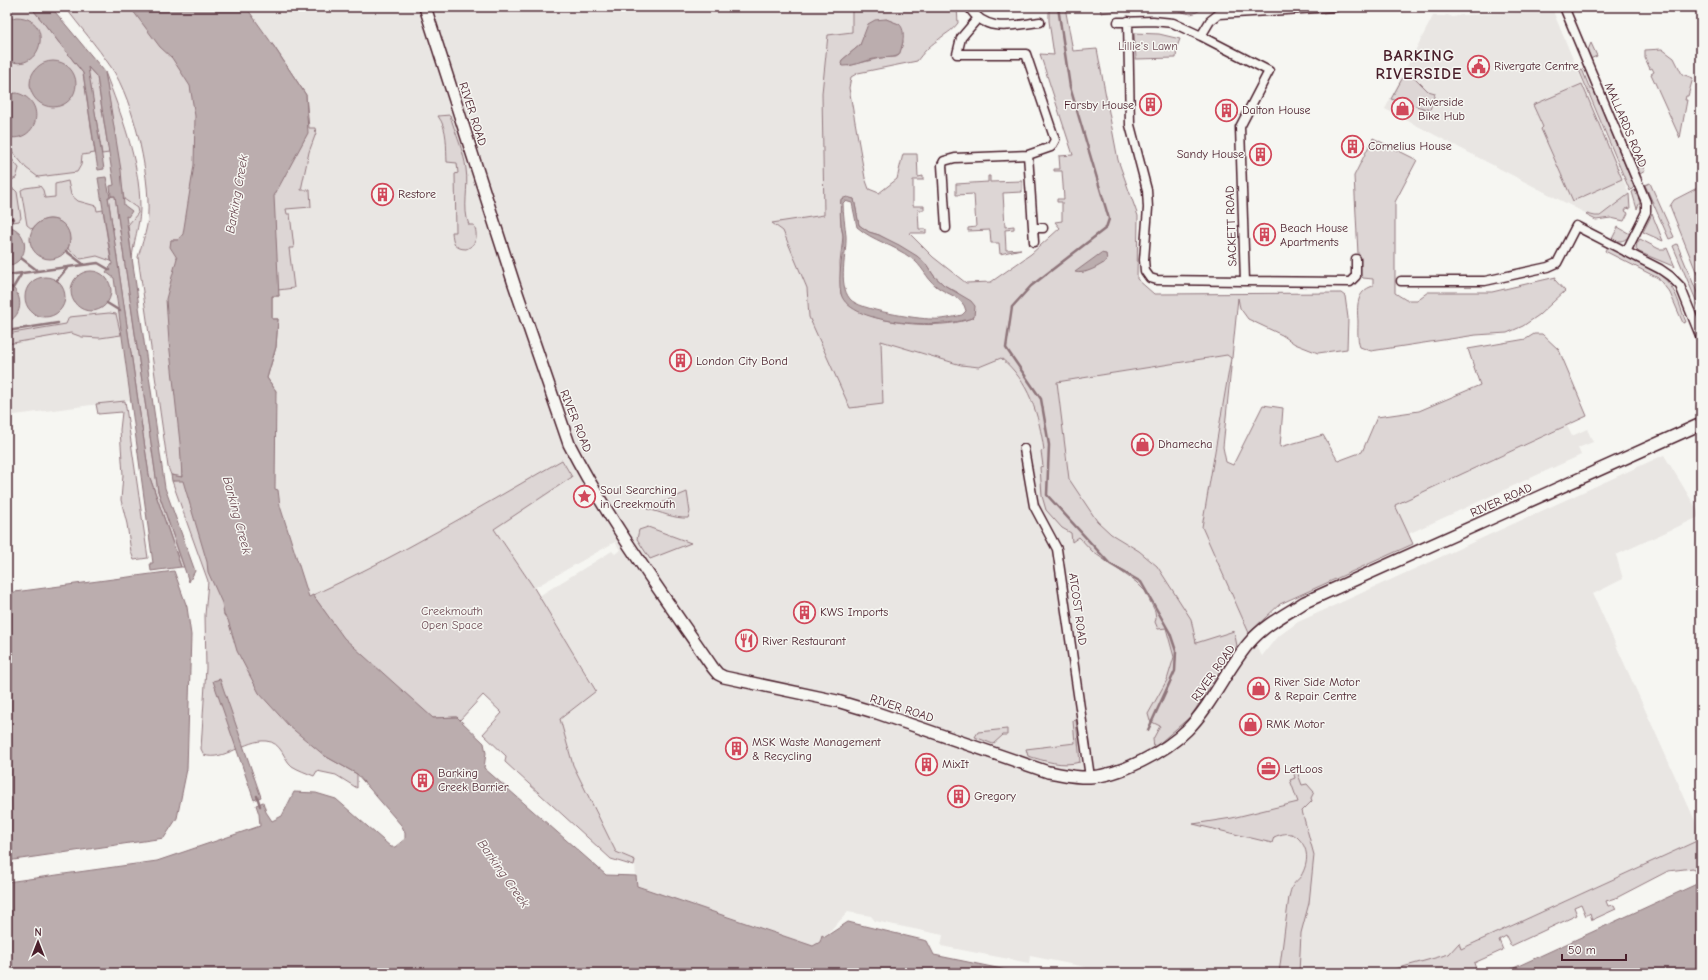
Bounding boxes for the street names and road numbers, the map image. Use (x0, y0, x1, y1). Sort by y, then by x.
street label: RIVER ROAD (456, 80, 490, 148)
street label: MALLARDS ROAD (1602, 81, 1650, 169)
street label: SACKETT ROAD (1223, 185, 1239, 267)
street label: RIVER ROAD (557, 388, 595, 454)
street label: RIVER ROAD (1468, 480, 1534, 520)
street label: ATCOST ROAD (1066, 572, 1090, 646)
street label: RIVER ROAD (1188, 642, 1238, 704)
street label: RIVER ROAD (868, 691, 936, 725)

